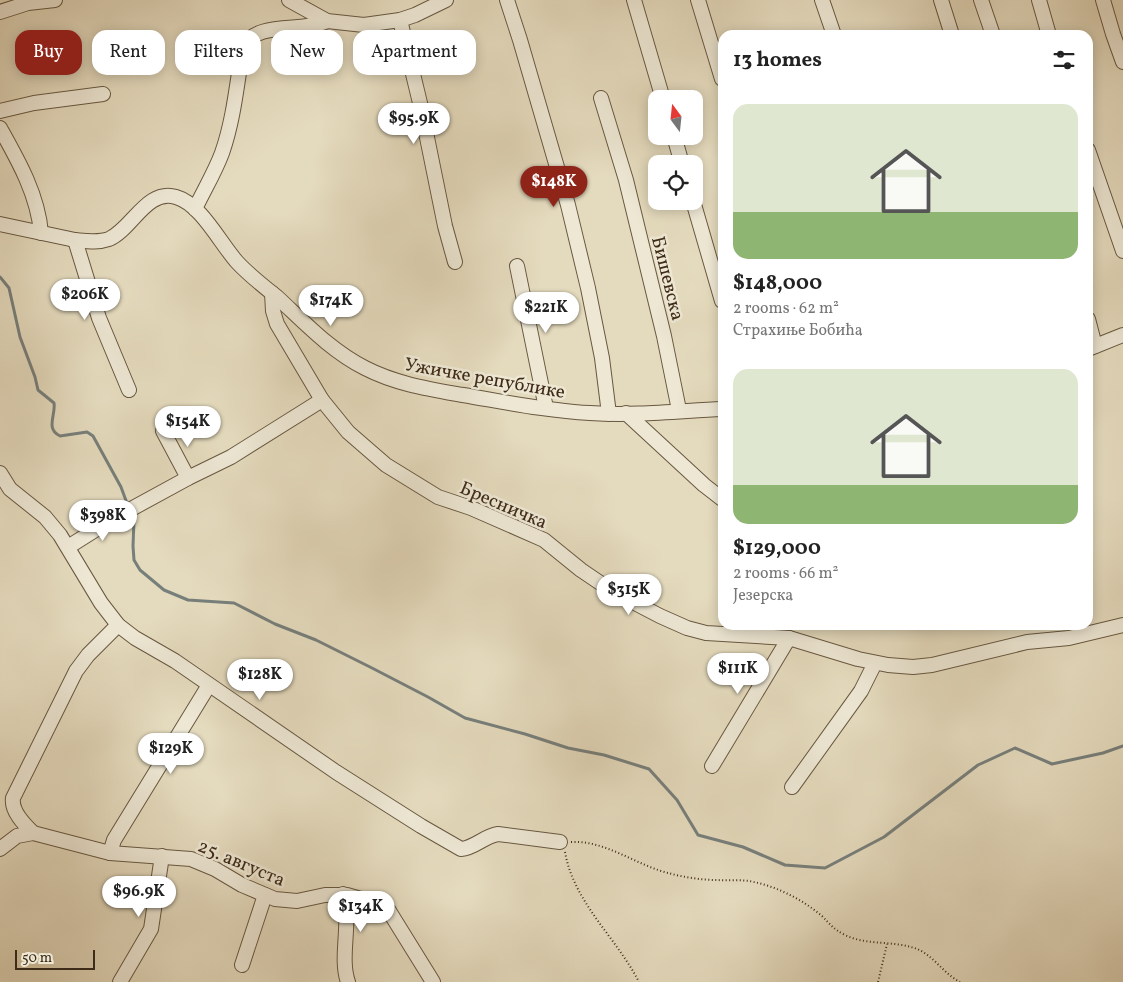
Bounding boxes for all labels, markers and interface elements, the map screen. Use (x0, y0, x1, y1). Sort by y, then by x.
chip: Buy (15, 30, 82, 75)
chip: Rent (92, 30, 165, 75)
chip: Filters (175, 30, 261, 75)
chip: New (271, 30, 343, 75)
chip: Apartment (353, 30, 476, 75)
text: 13 homes (733, 46, 822, 75)
icon: filters (1050, 46, 1078, 74)
north arrow (648, 90, 702, 145)
map controls (648, 90, 703, 210)
pin: $95.9K (373, 102, 455, 145)
text: $95.9K (389, 108, 439, 130)
icon: home (861, 136, 951, 226)
button: locate (648, 155, 703, 210)
pin: $148K (519, 166, 589, 208)
text: $148K (531, 171, 577, 193)
street label: Бишевска (644, 234, 690, 323)
text: $148,000 (733, 269, 822, 298)
pin: $206K (50, 278, 120, 321)
text: $206K (61, 284, 109, 306)
pin: $174K (296, 284, 366, 327)
text: $174K (309, 290, 353, 312)
pin: $221K (511, 292, 581, 334)
text: $221K (524, 297, 568, 319)
text: 2 rooms · 62 m² (733, 298, 839, 320)
text: Страхиње Бобића (733, 320, 863, 342)
street label: Ужичке републике (402, 352, 567, 406)
icon: home (861, 401, 951, 491)
pin: $154K (153, 406, 223, 448)
text: $154K (166, 411, 210, 433)
street label: Бресничка (455, 476, 551, 536)
pin: $398K (68, 500, 138, 542)
text: $398K (80, 505, 126, 527)
text: $129,000 (733, 534, 821, 563)
text: 2 rooms · 66 m² (733, 563, 839, 585)
pin: $315K (594, 574, 664, 616)
text: $315K (608, 579, 650, 601)
text: Језерска (733, 585, 793, 607)
pin: $111K (703, 652, 773, 695)
pin: $128K (225, 658, 295, 701)
text: $111K (718, 658, 758, 680)
text: $128K (238, 664, 282, 686)
pin: $129K (136, 732, 206, 775)
text: $129K (149, 738, 193, 760)
street label: 25. августа (193, 834, 289, 894)
pin: $96.9K (98, 876, 180, 918)
text: $96.9K (113, 881, 165, 903)
pin: $134K (326, 890, 396, 933)
text: $134K (339, 896, 383, 918)
scale bar (15, 947, 95, 970)
text: 50 m (22, 949, 52, 968)

